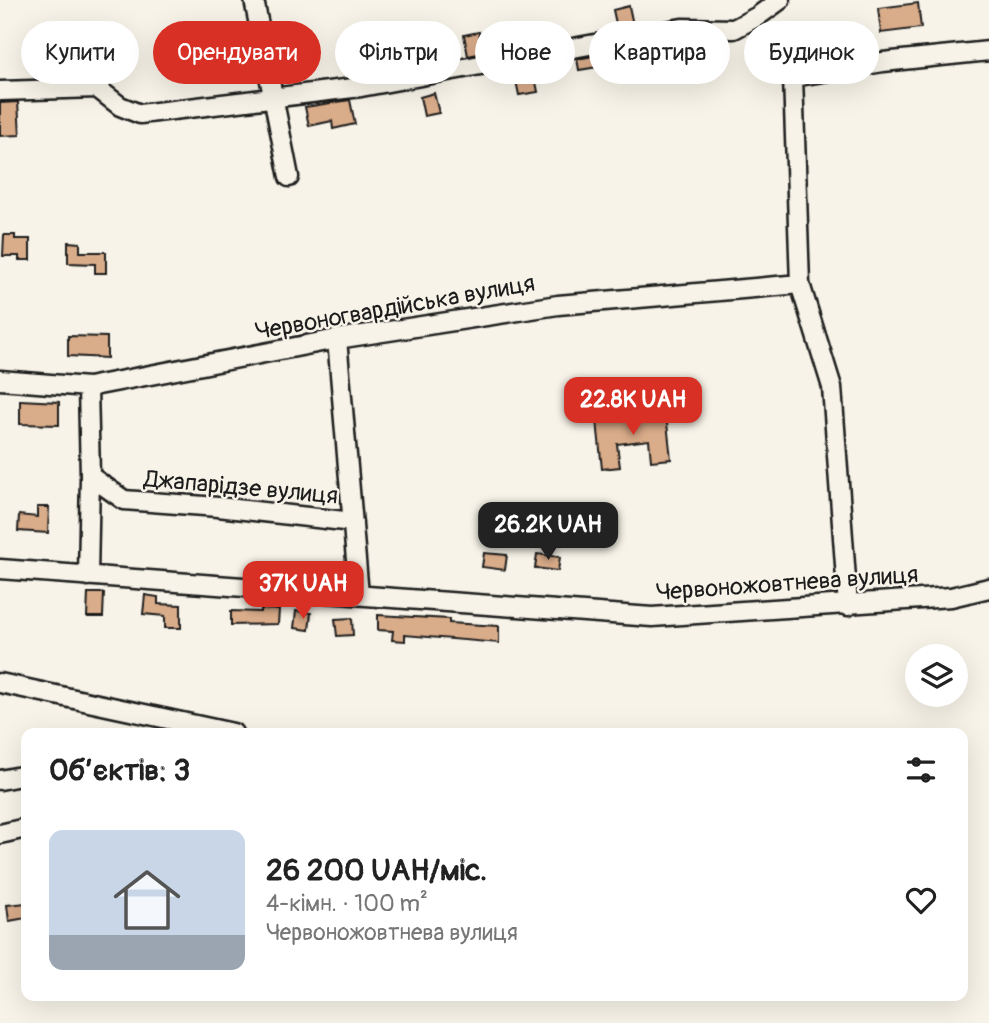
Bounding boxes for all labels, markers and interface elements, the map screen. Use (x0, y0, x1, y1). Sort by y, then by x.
chip: Купити (21, 21, 139, 84)
chip: Орендувати (153, 21, 321, 84)
chip: Фільтри (335, 21, 461, 84)
chip: Нове (475, 21, 575, 84)
chip: Квартира (589, 21, 730, 84)
chip: Будинок (744, 21, 879, 84)
street label: Червоногвардійська вулиця (253, 269, 537, 346)
pin: 22.8K UAH (553, 378, 713, 437)
text: 22.8K UAH (580, 385, 686, 414)
street label: Джапарідзе вулиця (142, 464, 339, 510)
pin: 26.2K UAH (468, 503, 628, 562)
text: 26.2K UAH (494, 510, 602, 539)
street label: Червоножовтнева вулиця (655, 560, 919, 607)
pin: 37K UAH (238, 562, 368, 621)
text: 37K UAH (259, 569, 347, 598)
map controls (905, 644, 968, 707)
button: layers (905, 644, 968, 707)
icon: filters (902, 751, 940, 789)
text: Об’єктів: 3 (49, 752, 190, 789)
text: 26 200 UAH/міс. (266, 852, 487, 889)
icon: home (105, 858, 189, 942)
icon: heart (902, 881, 940, 919)
text: 4-кімн. · 100 m² (266, 889, 428, 918)
text: Червоножовтнева вулиця (266, 918, 518, 947)

